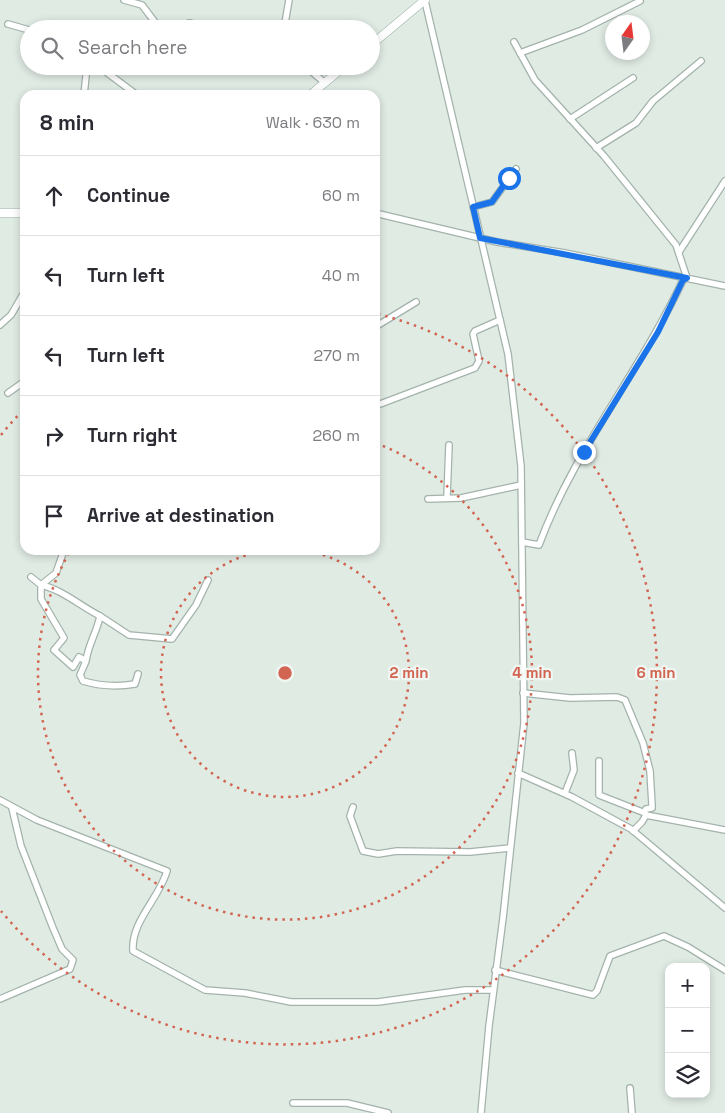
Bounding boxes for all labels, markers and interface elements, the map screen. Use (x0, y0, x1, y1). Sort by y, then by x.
north arrow (605, 15, 650, 60)
search box (20, 20, 380, 75)
icon: search (38, 34, 66, 62)
text: Search here (78, 35, 188, 60)
text: 8 min (40, 109, 94, 136)
text: Walk · 630 m (266, 112, 360, 133)
route start (498, 167, 521, 190)
icon: ahead (40, 182, 68, 210)
text: Continue (87, 183, 170, 208)
text: 60 m (322, 185, 360, 206)
icon: left (40, 262, 68, 290)
text: Turn left (87, 263, 165, 288)
text: 40 m (322, 265, 360, 286)
icon: left (40, 342, 68, 370)
text: Turn left (87, 343, 165, 368)
text: 270 m (313, 345, 360, 366)
icon: right (40, 422, 68, 450)
text: Turn right (87, 423, 177, 448)
text: 260 m (312, 425, 360, 446)
route end (573, 441, 596, 464)
icon: arrive (40, 502, 68, 530)
text: Arrive at destination (87, 503, 275, 528)
text: 2 min (390, 663, 428, 682)
text: 4 min (512, 663, 552, 682)
text: 6 min (636, 663, 676, 682)
centre of rings (276, 664, 294, 682)
map controls (665, 963, 710, 1098)
button: + (665, 963, 710, 1008)
button: − (665, 1008, 710, 1053)
button: layers (665, 1053, 710, 1098)

